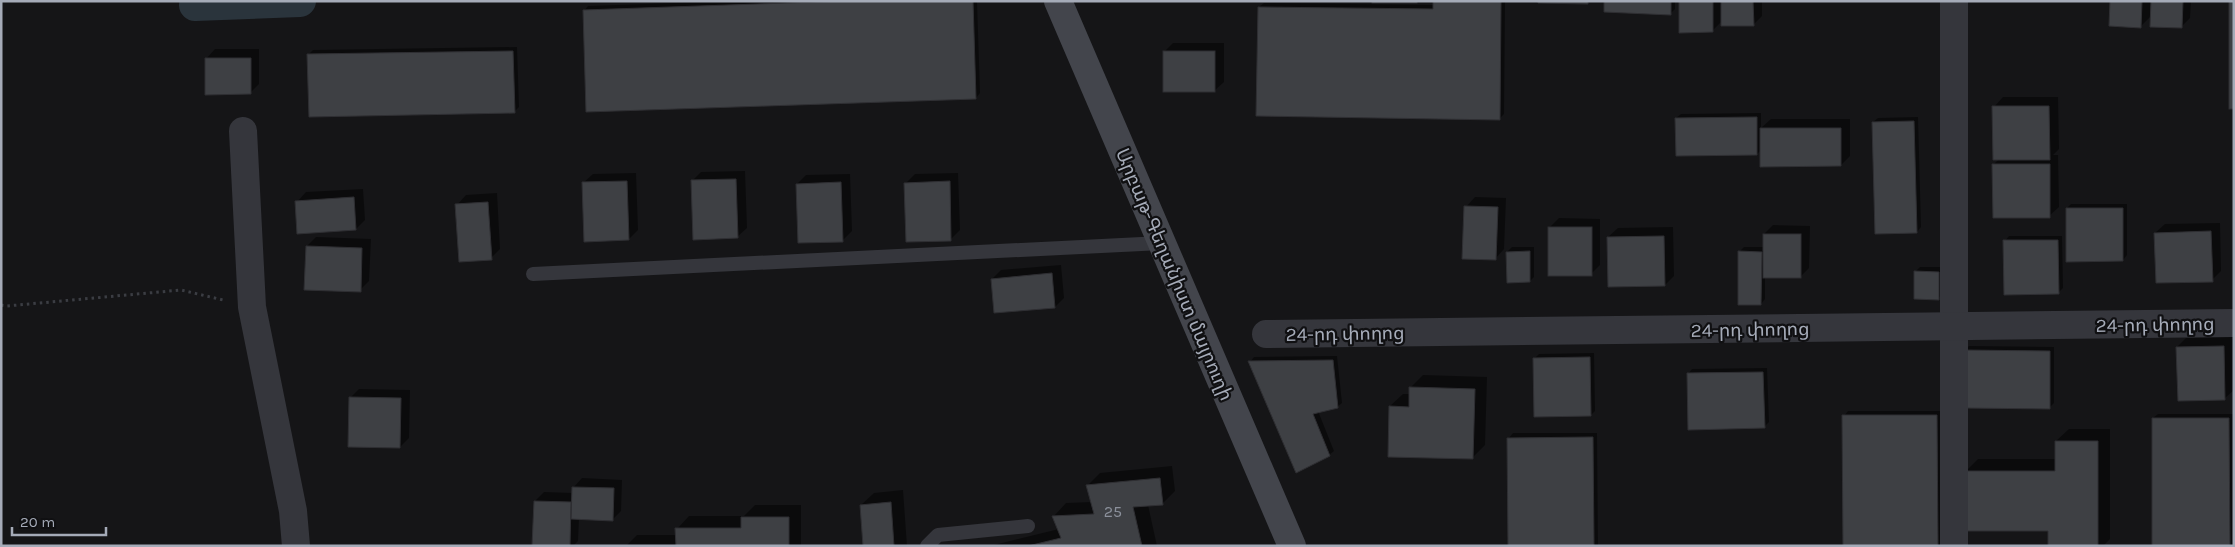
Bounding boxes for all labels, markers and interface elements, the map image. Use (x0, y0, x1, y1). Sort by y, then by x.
street label: Արբաթ-Գեղանիստ մայրուղի (1111, 145, 1237, 404)
street label: 24-րդ փողոց (2095, 313, 2215, 337)
street label: 24-րդ փողոց (1690, 318, 1810, 342)
street label: 24-րդ փողոց (1285, 322, 1405, 346)
house number: 25 (1104, 502, 1122, 521)
scale bar (12, 504, 106, 536)
text: 20 m (20, 513, 55, 531)

